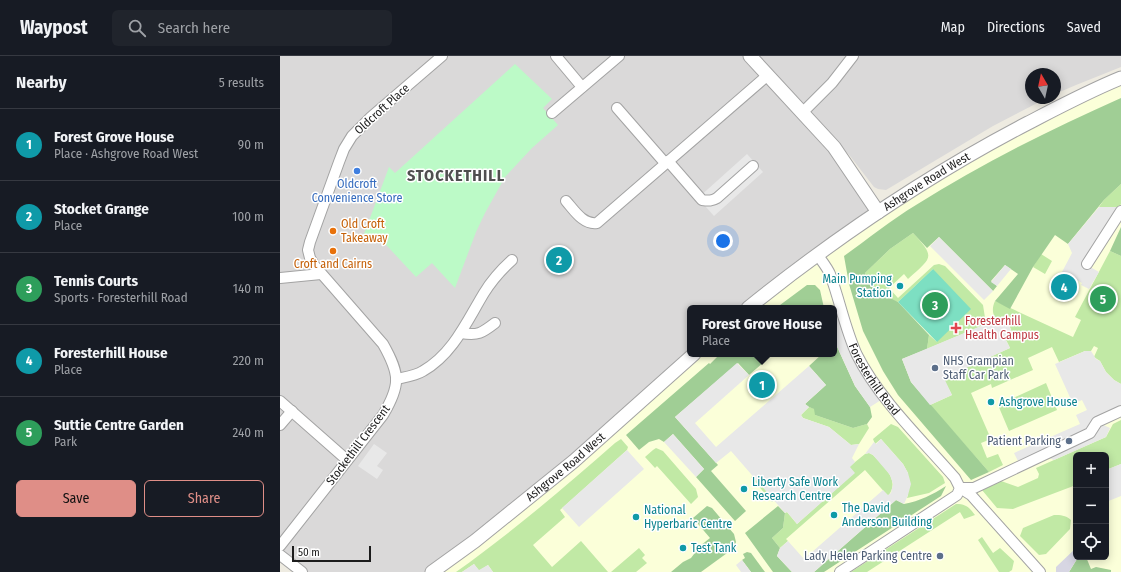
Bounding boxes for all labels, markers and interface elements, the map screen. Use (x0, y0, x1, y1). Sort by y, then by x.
search box (112, 10, 392, 46)
text: Waypost (20, 16, 88, 39)
icon: search (126, 17, 148, 39)
text: Search here (158, 19, 230, 37)
text: Map (941, 19, 965, 36)
text: Directions (987, 19, 1045, 36)
text: Saved (1067, 19, 1101, 36)
north arrow (1025, 68, 1061, 104)
text: Nearby (16, 72, 67, 93)
text: 5 results (219, 75, 264, 90)
street label: Oldcroft Place (352, 81, 412, 137)
text: Forest Grove House (54, 128, 174, 146)
text: 1 (26, 137, 32, 152)
text: 90 m (238, 137, 264, 152)
text: Place · Ashgrove Road West (54, 146, 198, 161)
street label: Ashgrove Road West (881, 149, 972, 214)
marker: Oldcroft Convenience Store (352, 166, 362, 176)
district label: STOCKETHILL (407, 166, 505, 185)
place label: Oldcroft Convenience Store (312, 177, 402, 205)
text: Stocket Grange (54, 200, 149, 218)
text: 2 (26, 209, 32, 224)
text: 100 m (232, 209, 264, 224)
place label: Old Croft Takeaway (341, 217, 388, 245)
text: Place (54, 218, 82, 233)
marker: Old Croft Takeaway (328, 226, 338, 236)
your location (713, 231, 733, 251)
pin: 2 (546, 245, 572, 275)
marker: Croft and Cairns (328, 246, 338, 256)
place label: Croft and Cairns (294, 257, 372, 271)
text: Tennis Courts (54, 272, 138, 290)
place label: Main Pumping Station (823, 272, 892, 300)
pin: 4 (1051, 272, 1077, 302)
text: 3 (26, 281, 32, 296)
text: 140 m (233, 281, 264, 296)
marker: Main Pumping Station (895, 281, 905, 291)
pin: 5 (1090, 284, 1116, 314)
text: Sports · Foresterhill Road (54, 290, 188, 305)
pin: 3 (922, 290, 948, 320)
popup (687, 305, 837, 357)
place label: Foresterhill Health Campus (965, 314, 1039, 342)
text: Forest Grove House (702, 315, 822, 333)
marker: Foresterhill Health Campus (950, 322, 962, 334)
text: Place (702, 333, 730, 348)
street label: Foresterhill Road (846, 341, 903, 418)
text: Foresterhill House (54, 344, 168, 362)
text: 4 (26, 353, 32, 368)
text: 220 m (233, 353, 264, 368)
place label: NHS Grampian Staff Car Park (943, 354, 1014, 382)
text: Place (54, 362, 82, 377)
marker: NHS Grampian Staff Car Park (930, 363, 940, 373)
pin: 1 (749, 370, 775, 400)
place label: Ashgrove House (999, 395, 1078, 409)
marker: Ashgrove House (986, 397, 996, 407)
street label: Stockethill Crescent (323, 402, 393, 488)
text: Suttie Centre Garden (54, 416, 184, 434)
text: 5 (26, 425, 32, 440)
text: 240 m (232, 425, 264, 440)
street label: Ashgrove Road West (523, 430, 608, 504)
text: Park (54, 434, 77, 449)
place label: Patient Parking (987, 434, 1061, 448)
marker: Patient Parking (1064, 436, 1074, 446)
map controls (1073, 452, 1109, 560)
button: + (1073, 452, 1109, 488)
place label: Liberty Safe Work Research Centre (752, 475, 838, 503)
button: Save (16, 480, 136, 517)
button: Share (144, 480, 264, 517)
marker: Liberty Safe Work Research Centre (739, 484, 749, 494)
button: − (1073, 488, 1109, 524)
place label: The David Anderson Building (842, 501, 932, 529)
place label: National Hyperbaric Centre (644, 503, 732, 531)
marker: The David Anderson Building (829, 510, 839, 520)
marker: National Hyperbaric Centre (631, 512, 641, 522)
button: locate (1073, 524, 1109, 560)
place label: Test Tank (691, 541, 737, 555)
marker: Test Tank (678, 543, 688, 553)
scale bar (292, 544, 371, 563)
text: 50 m (298, 546, 320, 559)
place label: Lady Helen Parking Centre (804, 549, 932, 563)
marker: Lady Helen Parking Centre (935, 551, 945, 561)

